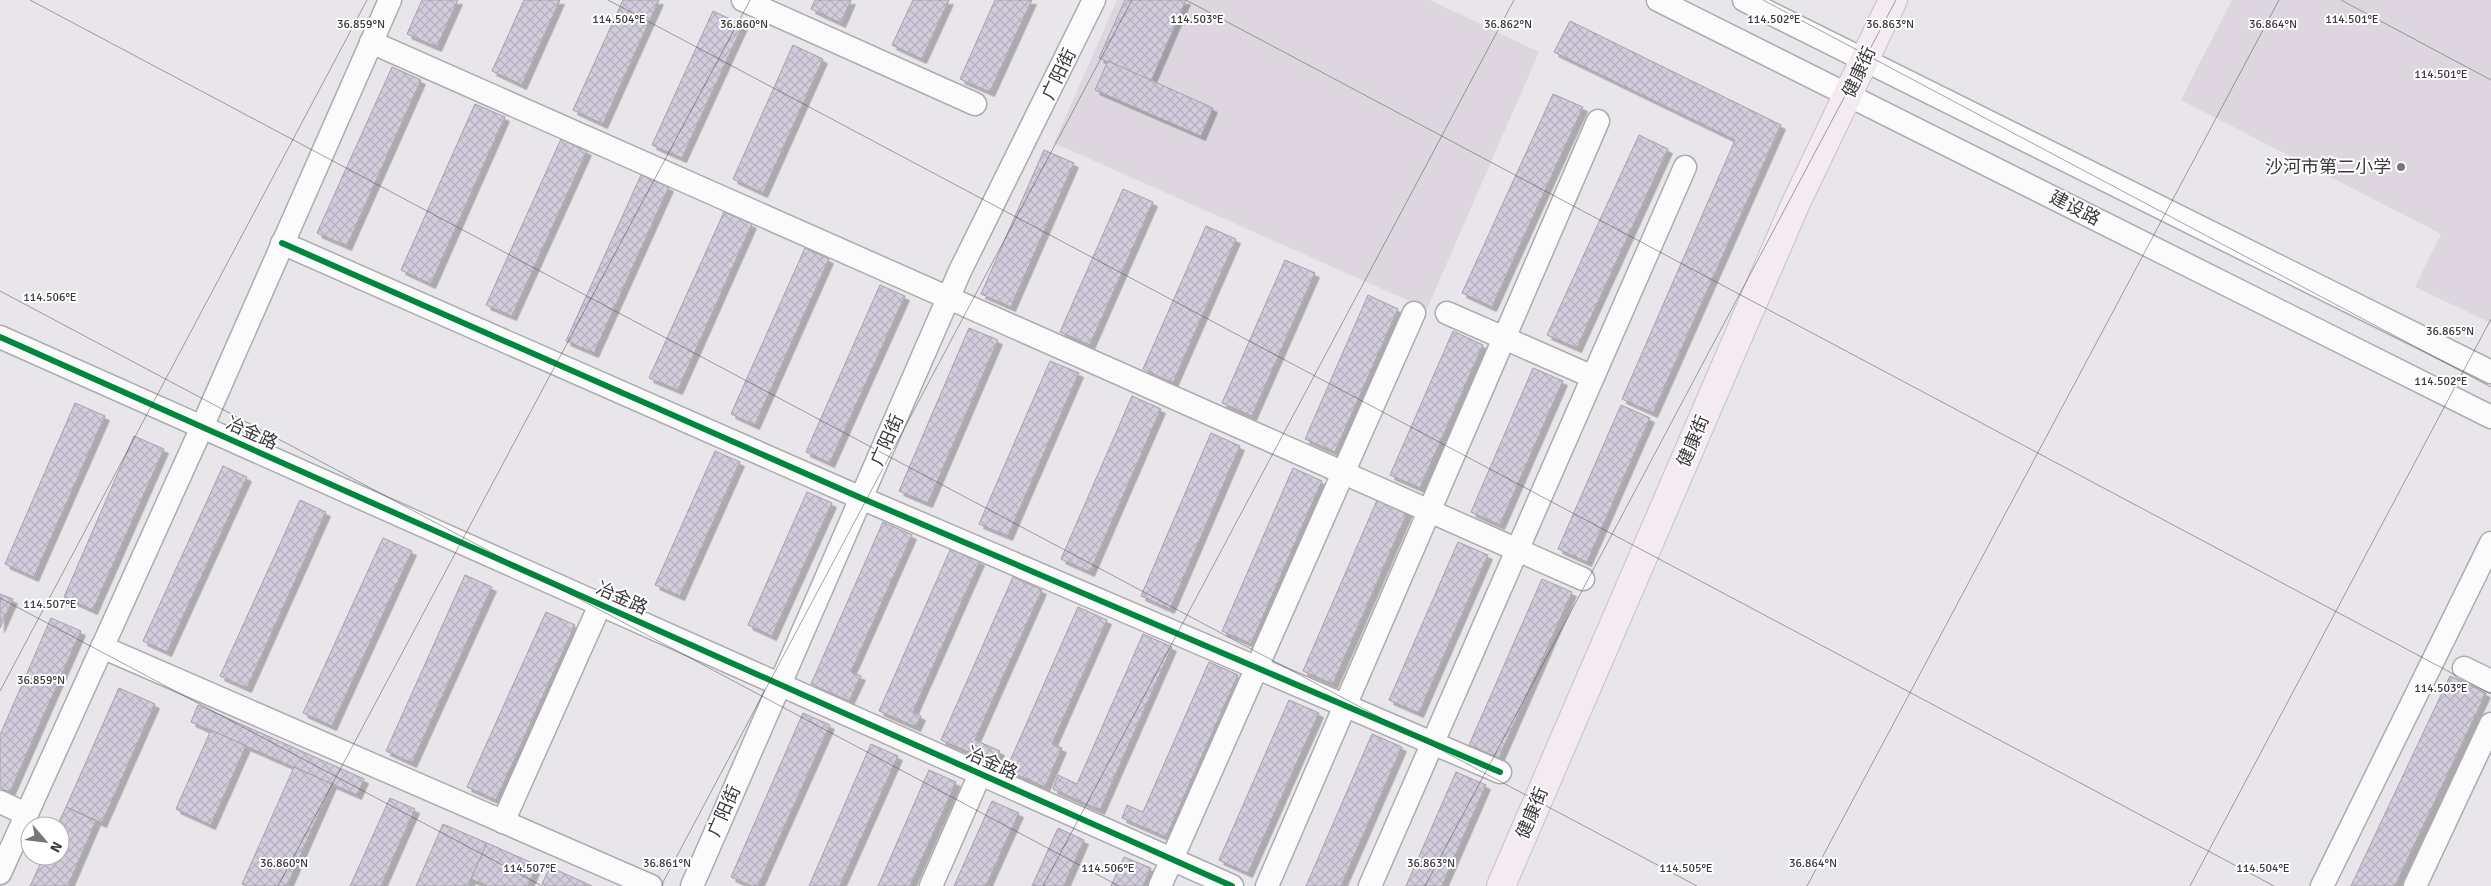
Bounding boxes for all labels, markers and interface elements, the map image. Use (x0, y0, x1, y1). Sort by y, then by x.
text: 114.504°E (592, 12, 646, 27)
text: 114.503°E (1170, 12, 1224, 27)
text: 114.502°E (1747, 12, 1801, 27)
text: 114.501°E (2325, 12, 2379, 27)
text: 36.859°N (337, 17, 385, 32)
text: 36.860°N (720, 17, 768, 32)
text: 36.862°N (1484, 17, 1532, 32)
text: 36.863°N (1866, 17, 1914, 32)
text: 36.864°N (2249, 17, 2297, 32)
street label: 健康街 (1838, 43, 1880, 101)
street label: 广阳街 (1037, 45, 1081, 103)
text: 114.501°E (2414, 67, 2468, 82)
place label: 沙河市第二小学 (2265, 156, 2391, 178)
marker: 沙河市第二小学 (2395, 161, 2407, 173)
street label: 建设路 (2046, 186, 2104, 230)
text: 114.506°E (23, 290, 77, 305)
text: 36.865°N (2426, 324, 2474, 339)
text: 114.502°E (2414, 374, 2468, 389)
street label: 广阳街 (866, 411, 908, 469)
street label: 冶金路 (223, 412, 281, 454)
street label: 健康街 (1672, 412, 1714, 470)
street label: 冶金路 (593, 577, 651, 619)
text: 114.507°E (23, 597, 77, 612)
text: 36.859°N (17, 673, 65, 688)
text: 114.503°E (2414, 681, 2468, 696)
street label: 冶金路 (963, 742, 1021, 784)
street label: 广阳街 (703, 782, 745, 840)
street label: 健康街 (1511, 784, 1553, 842)
north arrow (20, 816, 70, 866)
text: N (46, 839, 66, 855)
text: 36.860°N (260, 856, 308, 871)
text: 36.861°N (643, 856, 691, 871)
text: 36.863°N (1407, 856, 1455, 871)
text: 36.864°N (1789, 856, 1837, 871)
text: 114.507°E (503, 861, 557, 876)
text: 114.506°E (1081, 861, 1135, 876)
text: 114.505°E (1659, 861, 1713, 876)
text: 114.504°E (2236, 861, 2290, 876)

